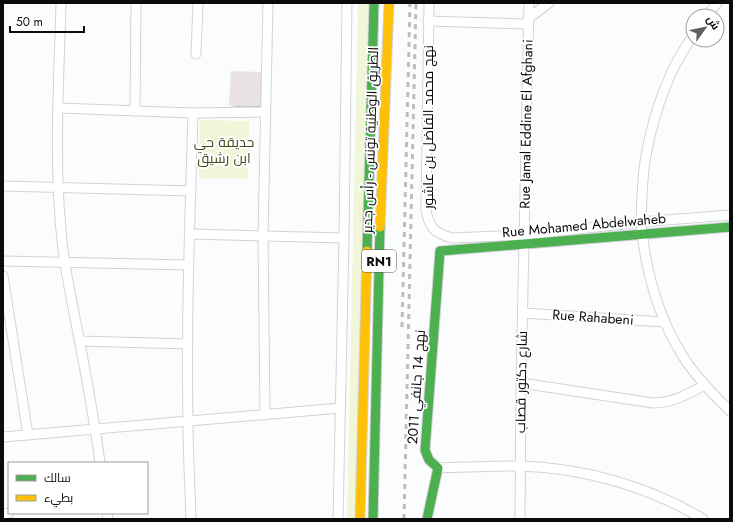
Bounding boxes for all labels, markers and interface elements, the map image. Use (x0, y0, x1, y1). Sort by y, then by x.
scale bar (10, 8, 84, 34)
north arrow (685, 8, 725, 48)
text: ش (703, 12, 724, 33)
text: 50 m (16, 13, 43, 31)
street label: Rue Jamal Eddine El Afghani (515, 39, 537, 209)
street label: نهج محمد الفاضل بن عاشور (418, 45, 438, 210)
street label: الطريق الوطنية تونس - رأس جدير (357, 46, 383, 235)
park label: حديقة حي ابن رشيق (194, 132, 254, 168)
street label: Rue Mohamed Abdelwaheb (501, 208, 667, 242)
road number: RN1 (362, 250, 396, 272)
street label: Rue Rahabeni (552, 304, 634, 330)
street label: نهج 14 جانفي 2011 (402, 329, 432, 445)
street label: شارع دكتور قصاب (510, 331, 532, 433)
legend (8, 462, 148, 514)
text: سالك (44, 469, 71, 487)
text: بطيء (44, 489, 73, 508)

